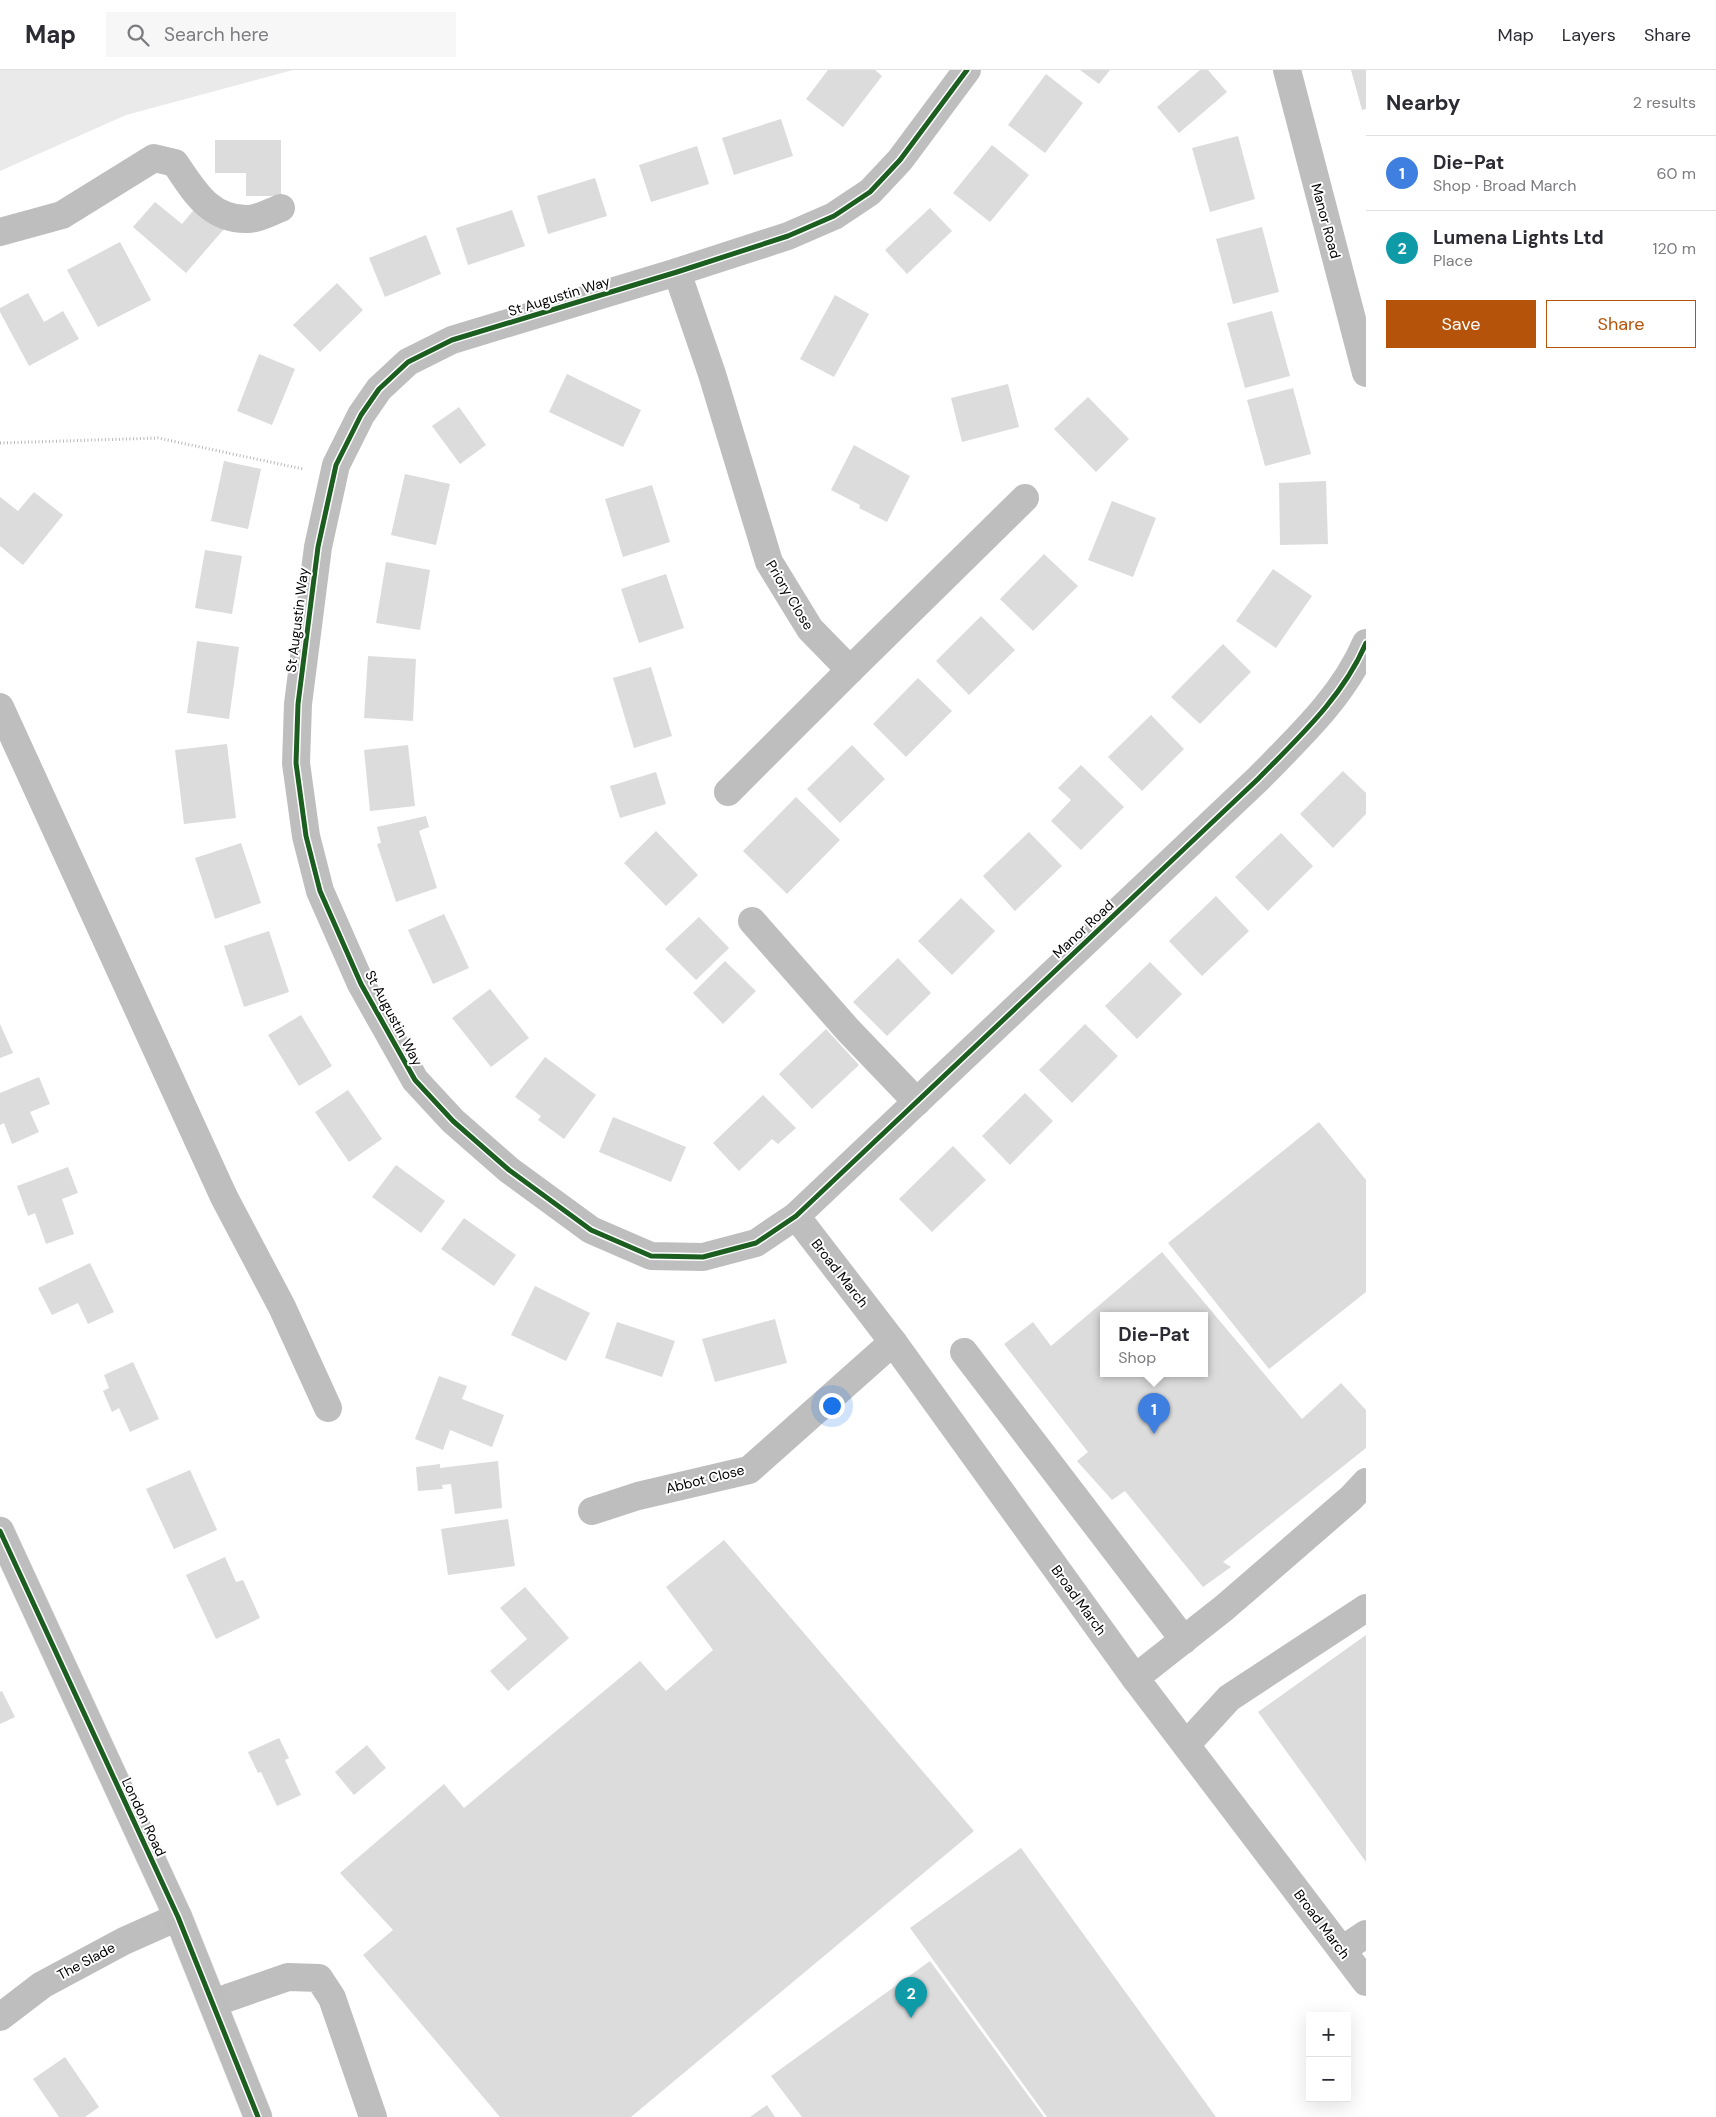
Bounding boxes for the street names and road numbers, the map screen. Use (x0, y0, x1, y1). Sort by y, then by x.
street label: Manor Road (1307, 181, 1345, 261)
street label: St Augustin Way (506, 272, 612, 320)
street label: Priory Close (762, 557, 818, 633)
street label: St Augustin Way (282, 566, 312, 674)
street label: Manor Road (1049, 896, 1117, 962)
street label: St Augustin Way (361, 967, 427, 1069)
street label: Broad March (808, 1235, 872, 1311)
street label: Abbot Close (664, 1461, 746, 1497)
street label: Broad March (1048, 1561, 1110, 1639)
street label: London Road (118, 1775, 170, 1859)
street label: Broad March (1290, 1886, 1354, 1962)
street label: The Slade (54, 1938, 118, 1984)

